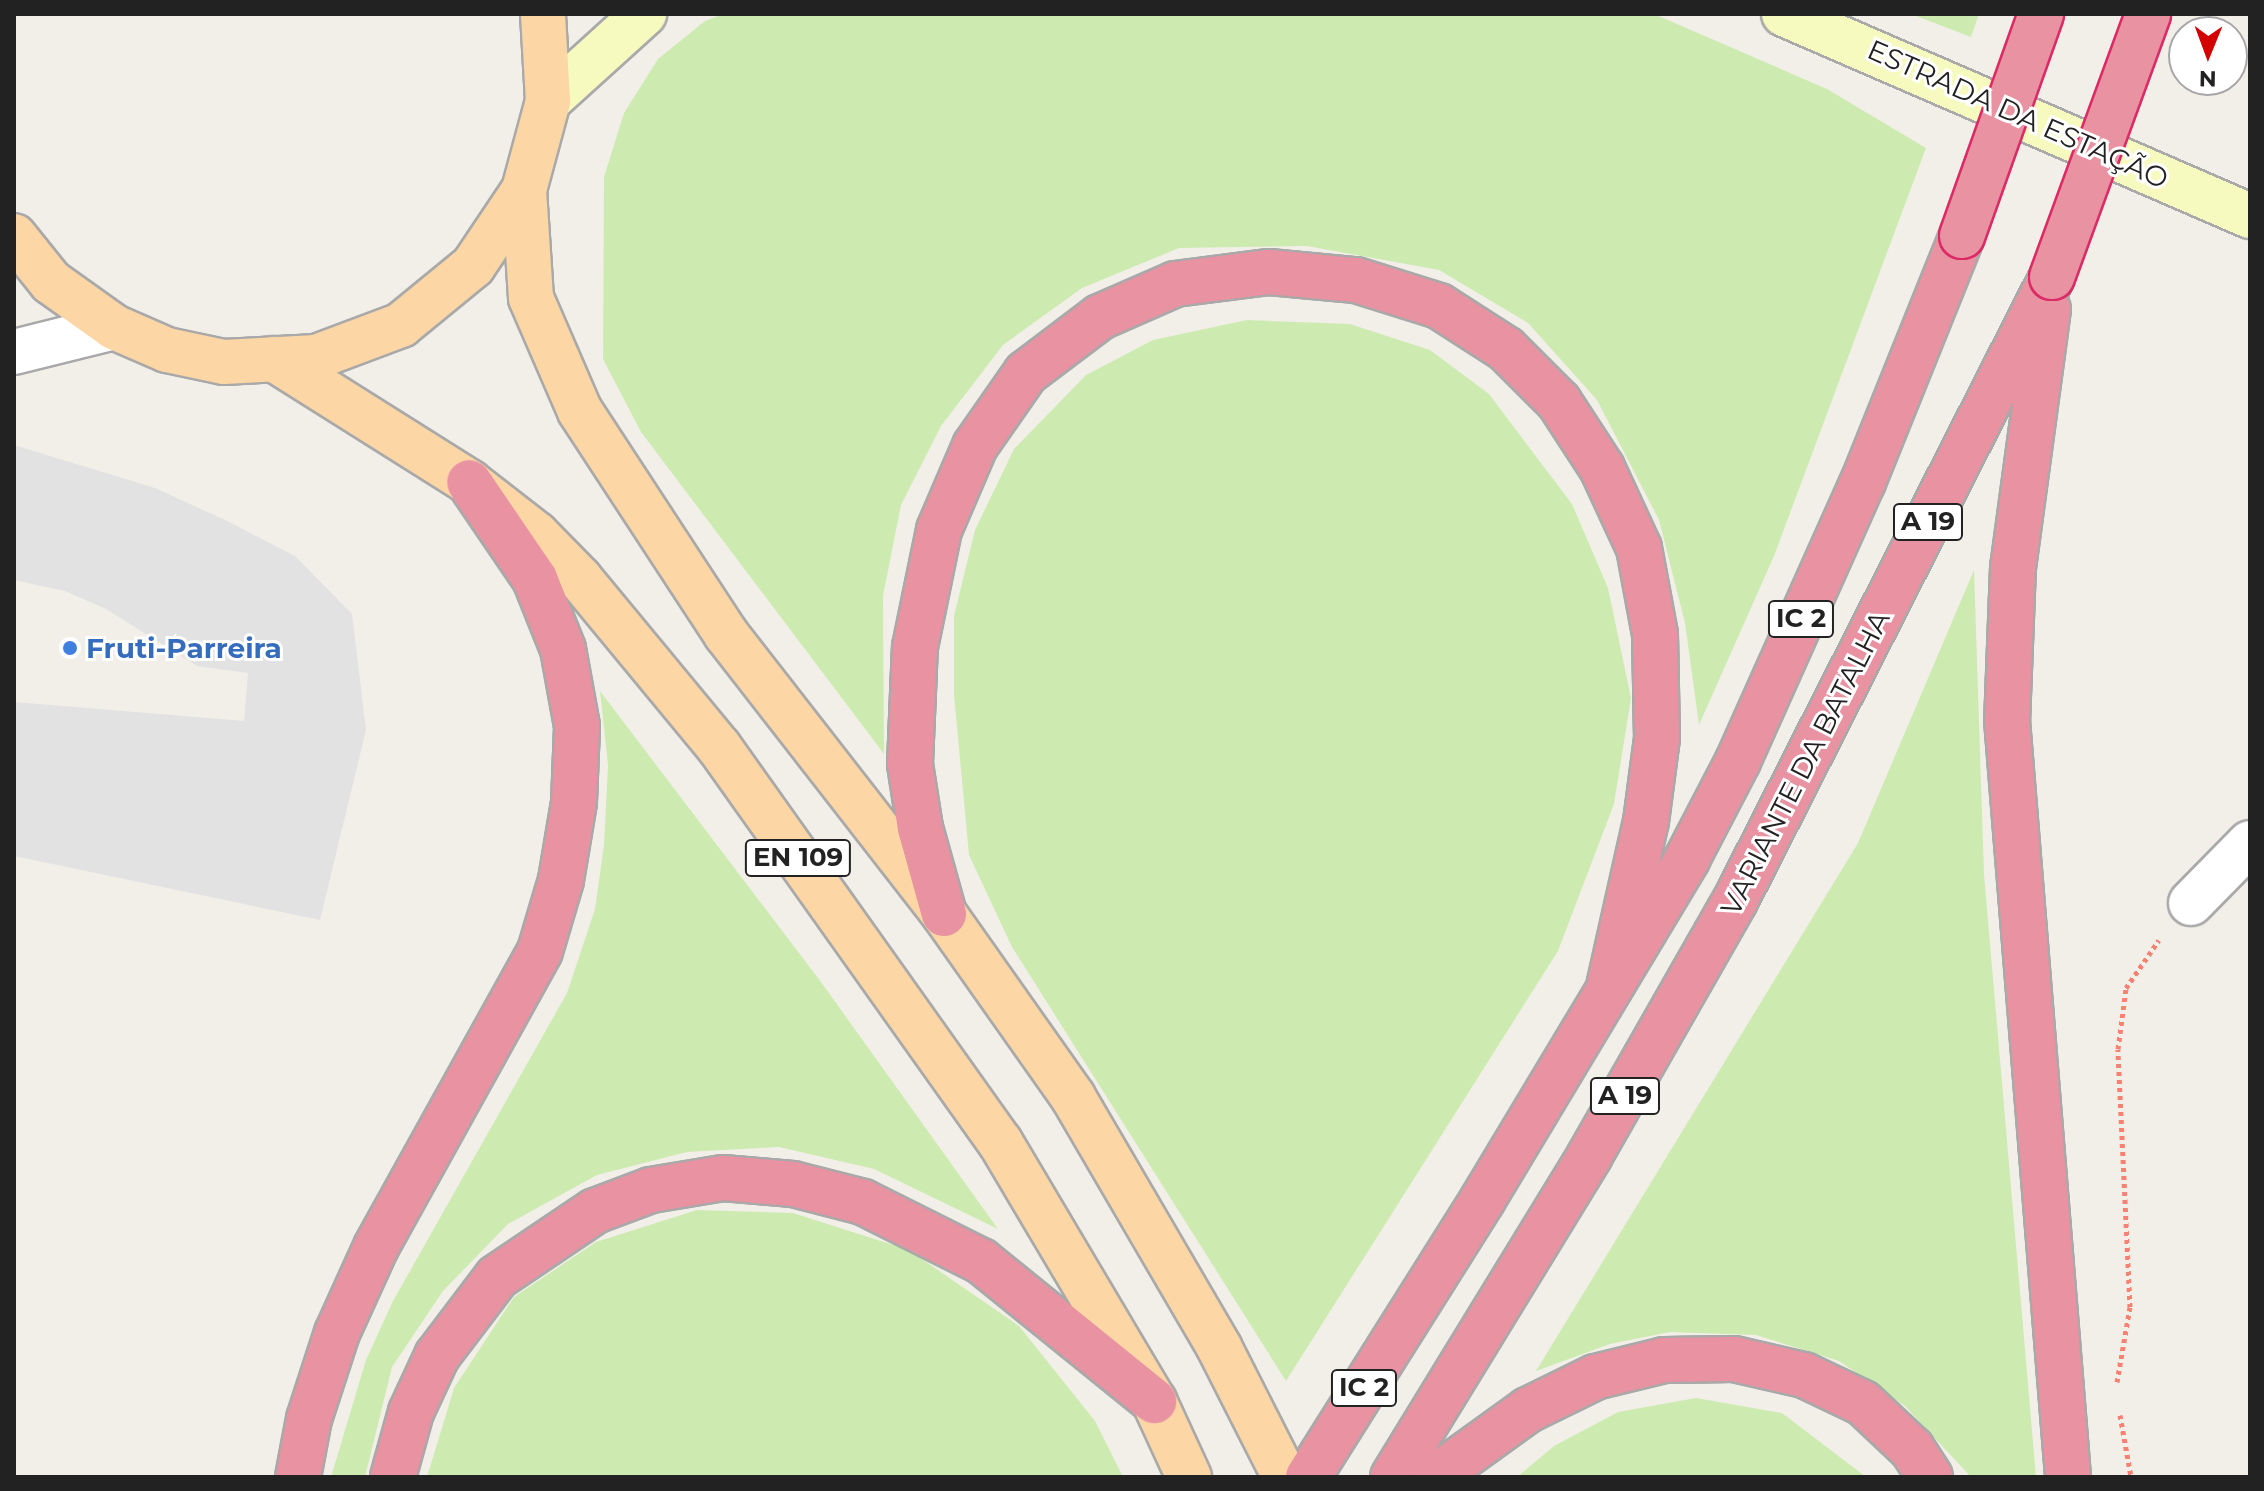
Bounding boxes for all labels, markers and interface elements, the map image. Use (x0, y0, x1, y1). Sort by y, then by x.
north arrow (2168, 16, 2248, 96)
street label: ESTRADA DA ESTAÇÃO (1862, 32, 2174, 196)
text: N (2198, 65, 2217, 92)
road number: A 19 (1892, 500, 1964, 544)
road number: IC 2 (1767, 597, 1835, 641)
street label: VARIANTE DA BATALHA (1714, 605, 1896, 921)
place label: Fruti-Parreira (86, 631, 282, 665)
marker: Fruti-Parreira (61, 639, 79, 657)
road number: EN 109 (744, 836, 852, 880)
road number: A 19 (1589, 1074, 1661, 1118)
road number: IC 2 (1330, 1366, 1398, 1410)

